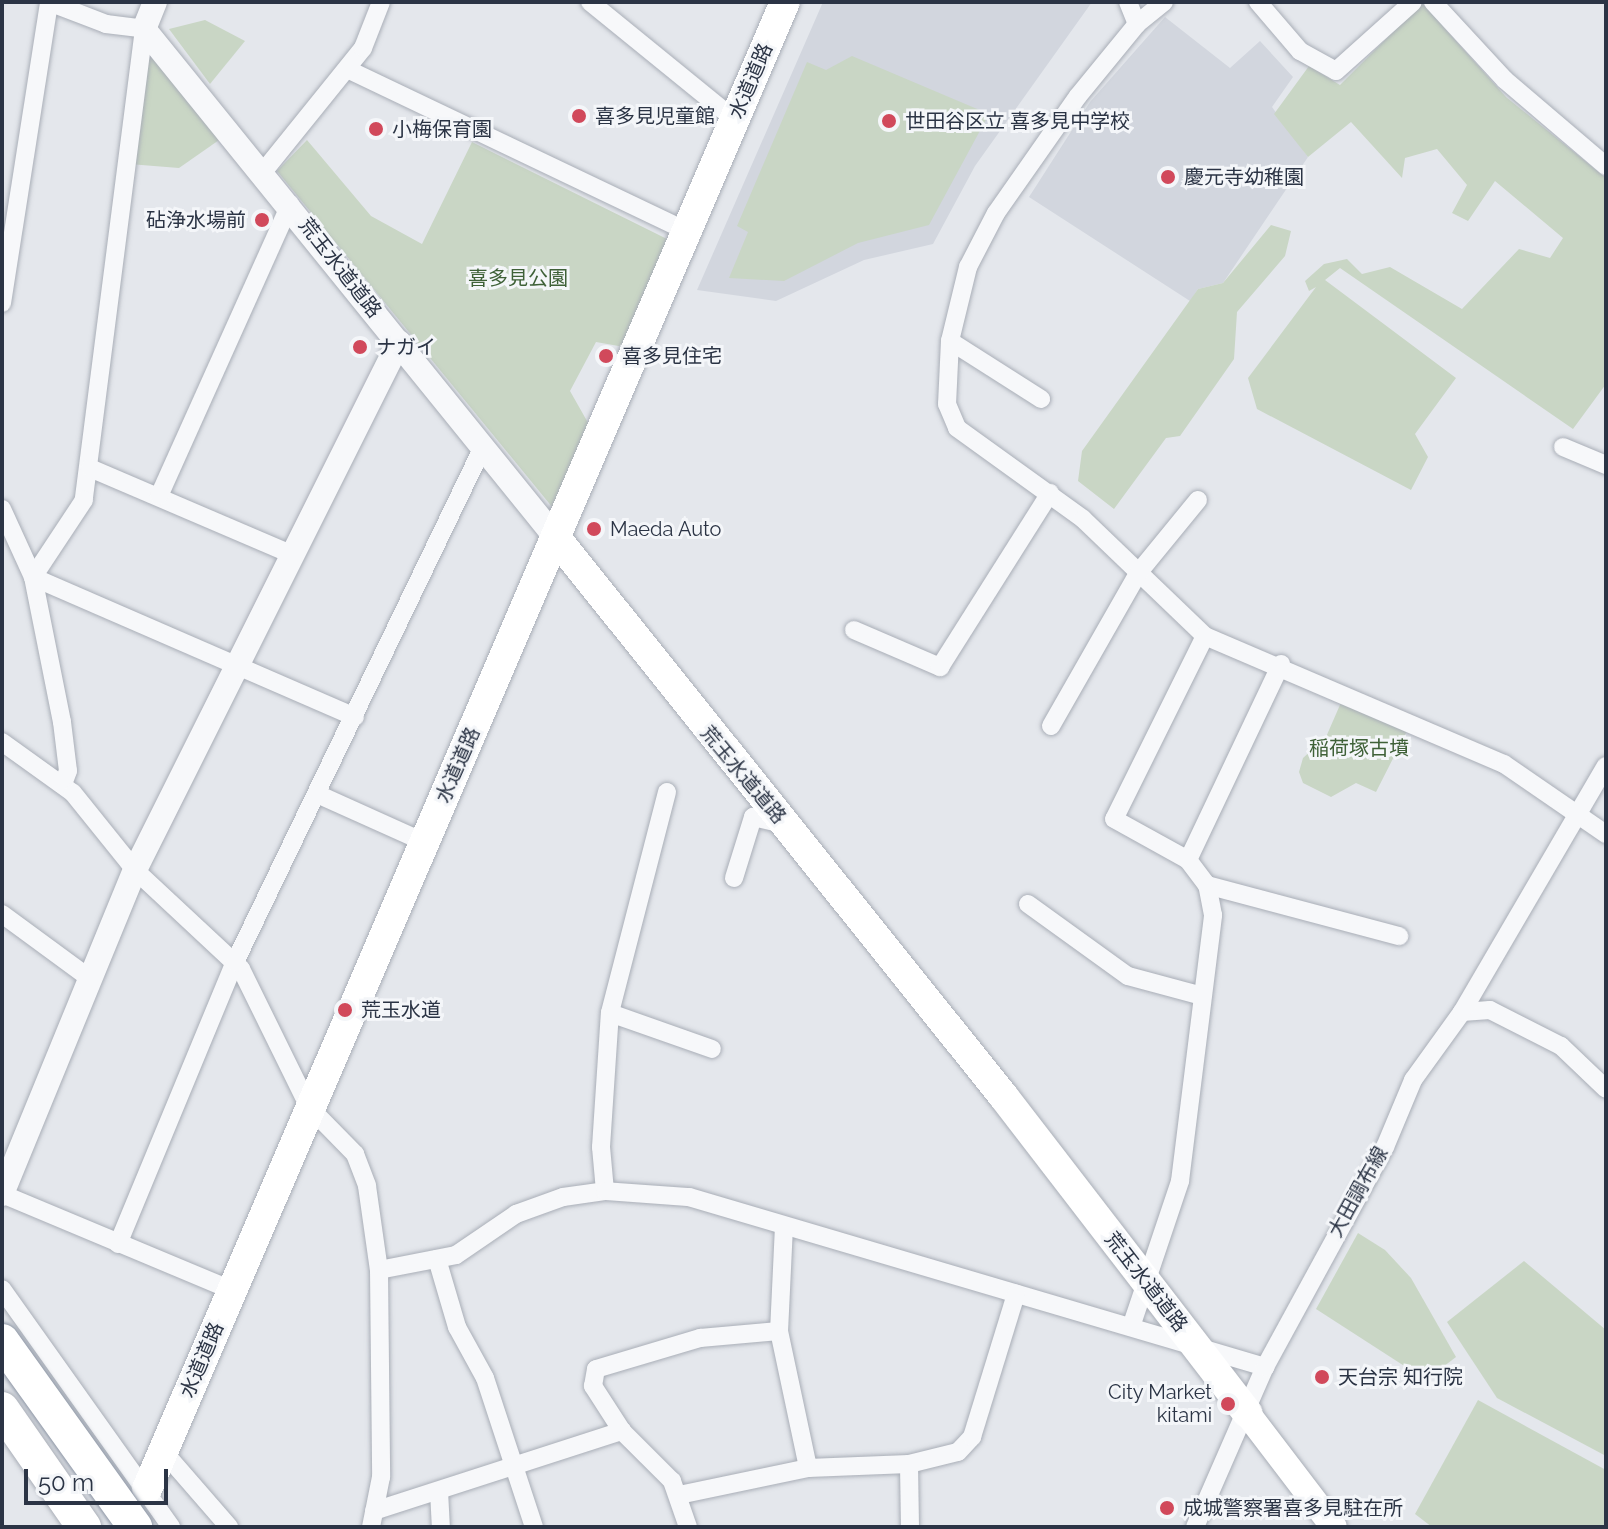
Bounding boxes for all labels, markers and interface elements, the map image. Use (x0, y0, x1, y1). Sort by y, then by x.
street label: 水道道路 (724, 39, 778, 123)
place label: 喜多見児童館 (595, 104, 715, 128)
marker: 喜多見児童館 (570, 107, 588, 125)
place label: 世田谷区立 喜多見中学校 (905, 109, 1130, 133)
marker: 世田谷区立 喜多見中学校 (880, 112, 898, 130)
place label: 小梅保育園 (392, 117, 492, 141)
marker: 小梅保育園 (367, 120, 385, 138)
place label: 慶元寺幼稚園 (1184, 165, 1304, 189)
marker: 慶元寺幼稚園 (1159, 168, 1177, 186)
place label: 砧浄水場前 (146, 208, 246, 232)
marker: 砧浄水場前 (253, 211, 271, 229)
street label: 荒玉水道道路 (294, 213, 386, 323)
park label: 喜多見公園 (468, 266, 568, 290)
place label: ナガイ (376, 335, 436, 359)
marker: ナガイ (351, 338, 369, 356)
place label: 喜多見住宅 (622, 344, 722, 368)
marker: 喜多見住宅 (597, 347, 615, 365)
place label: Maeda Auto (610, 517, 722, 541)
marker: Maeda Auto (585, 520, 603, 538)
street label: 荒玉水道道路 (695, 721, 791, 829)
street label: 水道道路 (431, 724, 485, 806)
park label: 稲荷塚古墳 (1309, 736, 1409, 760)
place label: 荒玉水道 (361, 998, 441, 1022)
marker: 荒玉水道 (336, 1001, 354, 1019)
street label: 大田調布線 (1323, 1142, 1393, 1242)
street label: 荒玉水道道路 (1100, 1227, 1192, 1337)
street label: 水道道路 (175, 1318, 229, 1402)
place label: 天台宗 知行院 (1338, 1365, 1463, 1389)
marker: 天台宗 知行院 (1313, 1368, 1331, 1386)
place label: City Market kitami (1108, 1380, 1212, 1427)
marker: City Market kitami (1219, 1395, 1237, 1413)
scale bar (28, 1453, 172, 1503)
text: 50 m (38, 1468, 94, 1497)
place label: 成城警察署喜多見駐在所 (1183, 1496, 1403, 1520)
marker: 成城警察署喜多見駐在所 (1158, 1499, 1176, 1517)

